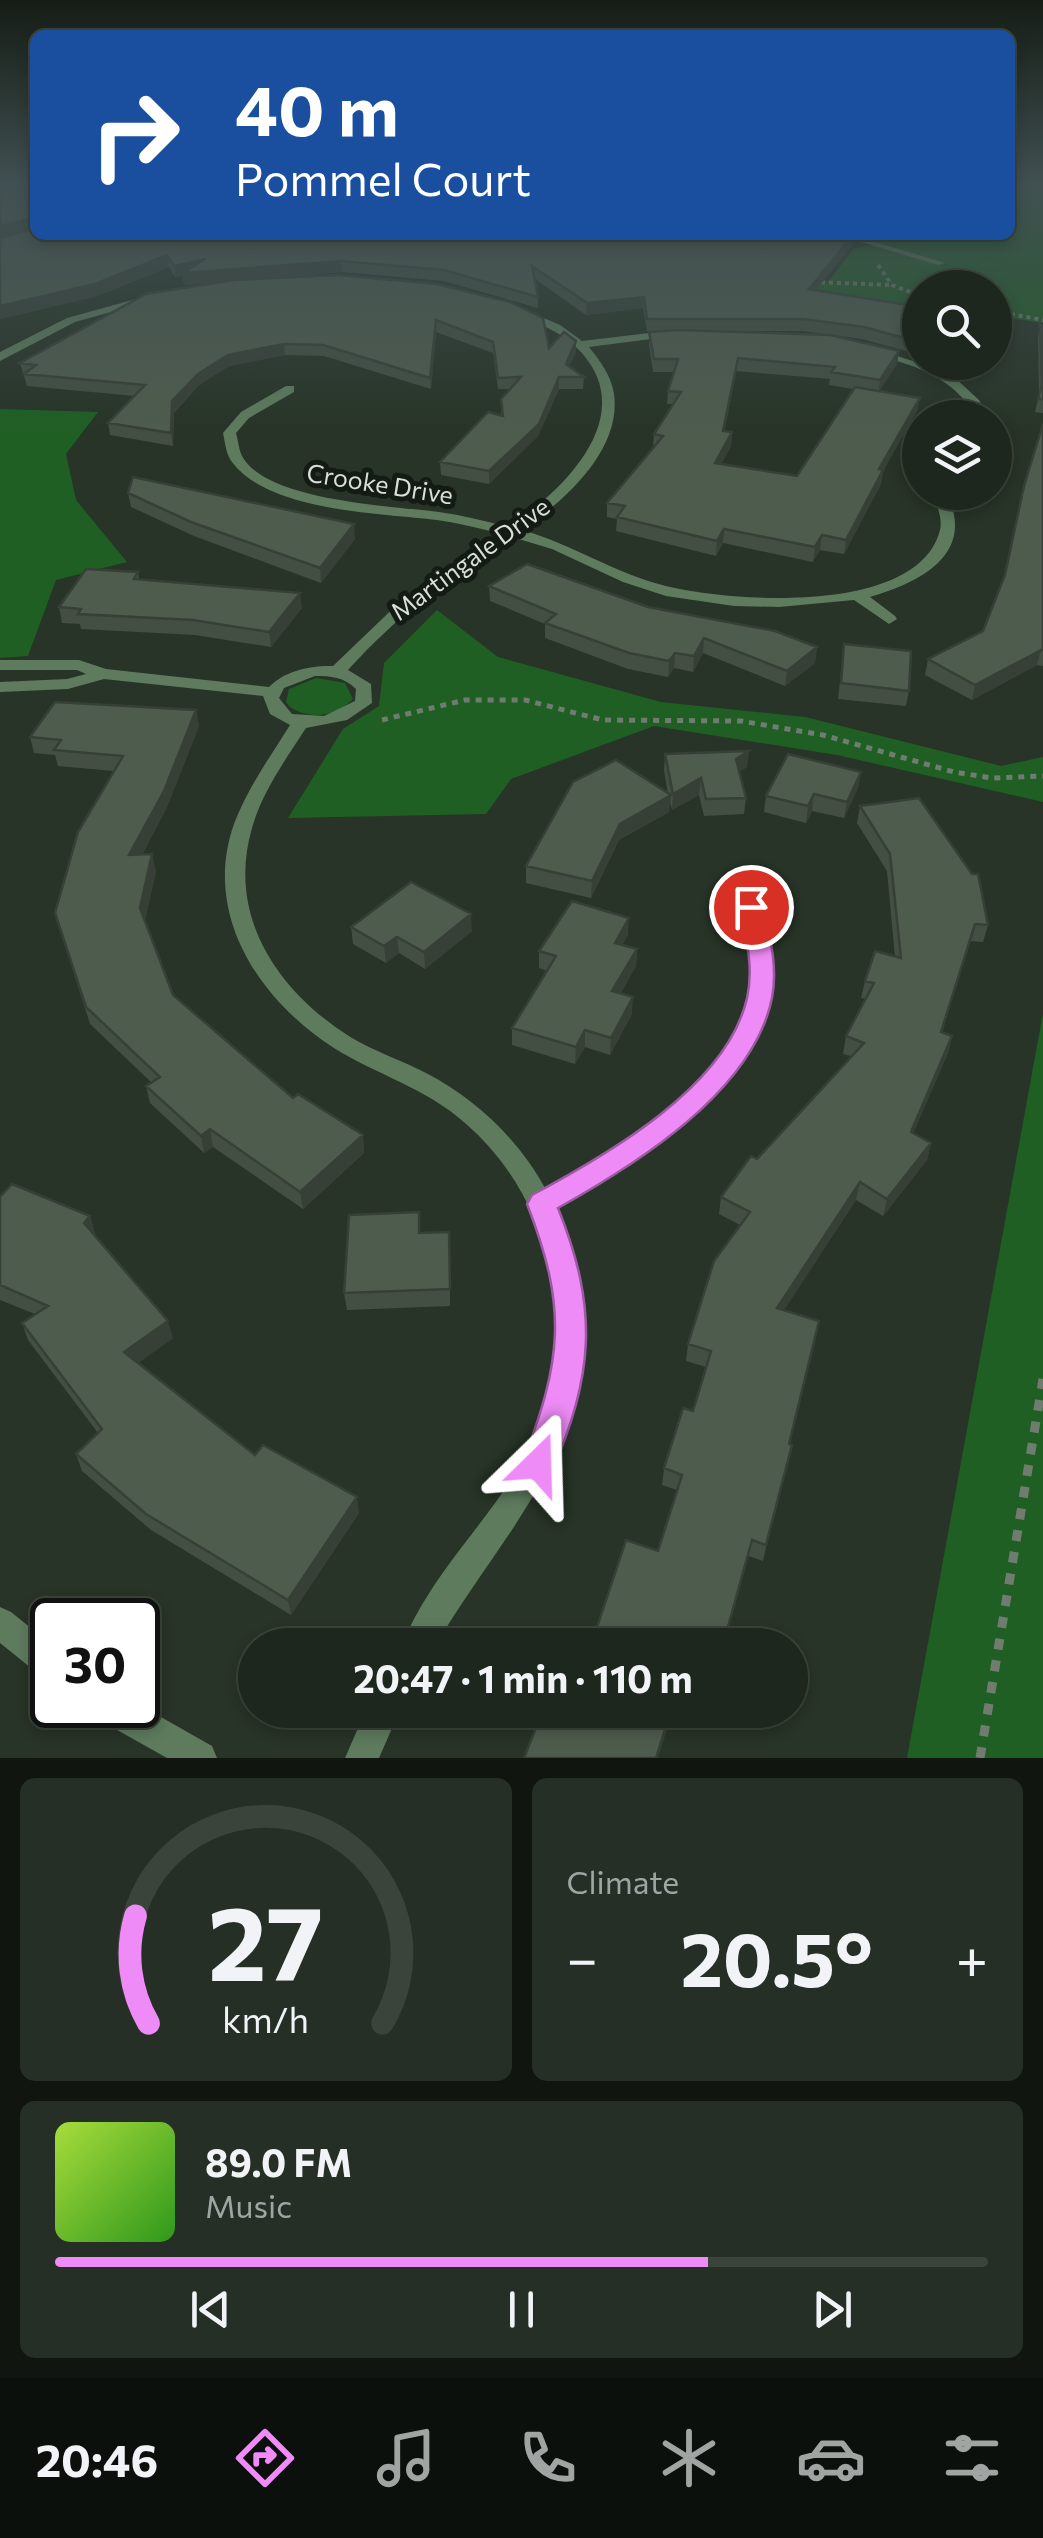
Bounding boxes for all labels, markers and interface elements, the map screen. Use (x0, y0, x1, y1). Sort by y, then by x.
text: 40 m (235, 65, 399, 150)
icon: right (70, 70, 200, 200)
text: Pommel Court (235, 150, 531, 205)
map controls (902, 270, 1012, 510)
button: search (902, 270, 1012, 380)
button: layers (902, 400, 1012, 510)
street label: Crooke Drive (305, 457, 456, 509)
street label: Martingale Drive (384, 491, 555, 626)
pin (709, 865, 794, 950)
icon: arrive (724, 880, 779, 935)
position arrow (486, 1412, 590, 1516)
speed limit sign: 30 (30, 1598, 160, 1728)
text: 20:47 · 1 min · 110 m (353, 1654, 693, 1701)
text: Climate (567, 1861, 679, 1901)
text: 27 (208, 1875, 324, 2002)
text: 20.5° (680, 1911, 873, 2002)
text: − (567, 1923, 598, 1990)
text: + (956, 1923, 988, 1990)
text: km/h (222, 1997, 309, 2040)
text: 89.0 FM (205, 2138, 352, 2185)
text: Music (205, 2185, 292, 2225)
icon: previous (183, 2282, 238, 2337)
icon: pause (494, 2282, 549, 2337)
icon: next (805, 2282, 860, 2337)
icon: directions (230, 2423, 300, 2493)
icon: music (371, 2423, 441, 2493)
icon: phone (513, 2423, 583, 2493)
icon: climate (654, 2423, 724, 2493)
icon: car (796, 2423, 866, 2493)
icon: filters (937, 2423, 1007, 2493)
text: 20:46 (36, 2431, 158, 2486)

